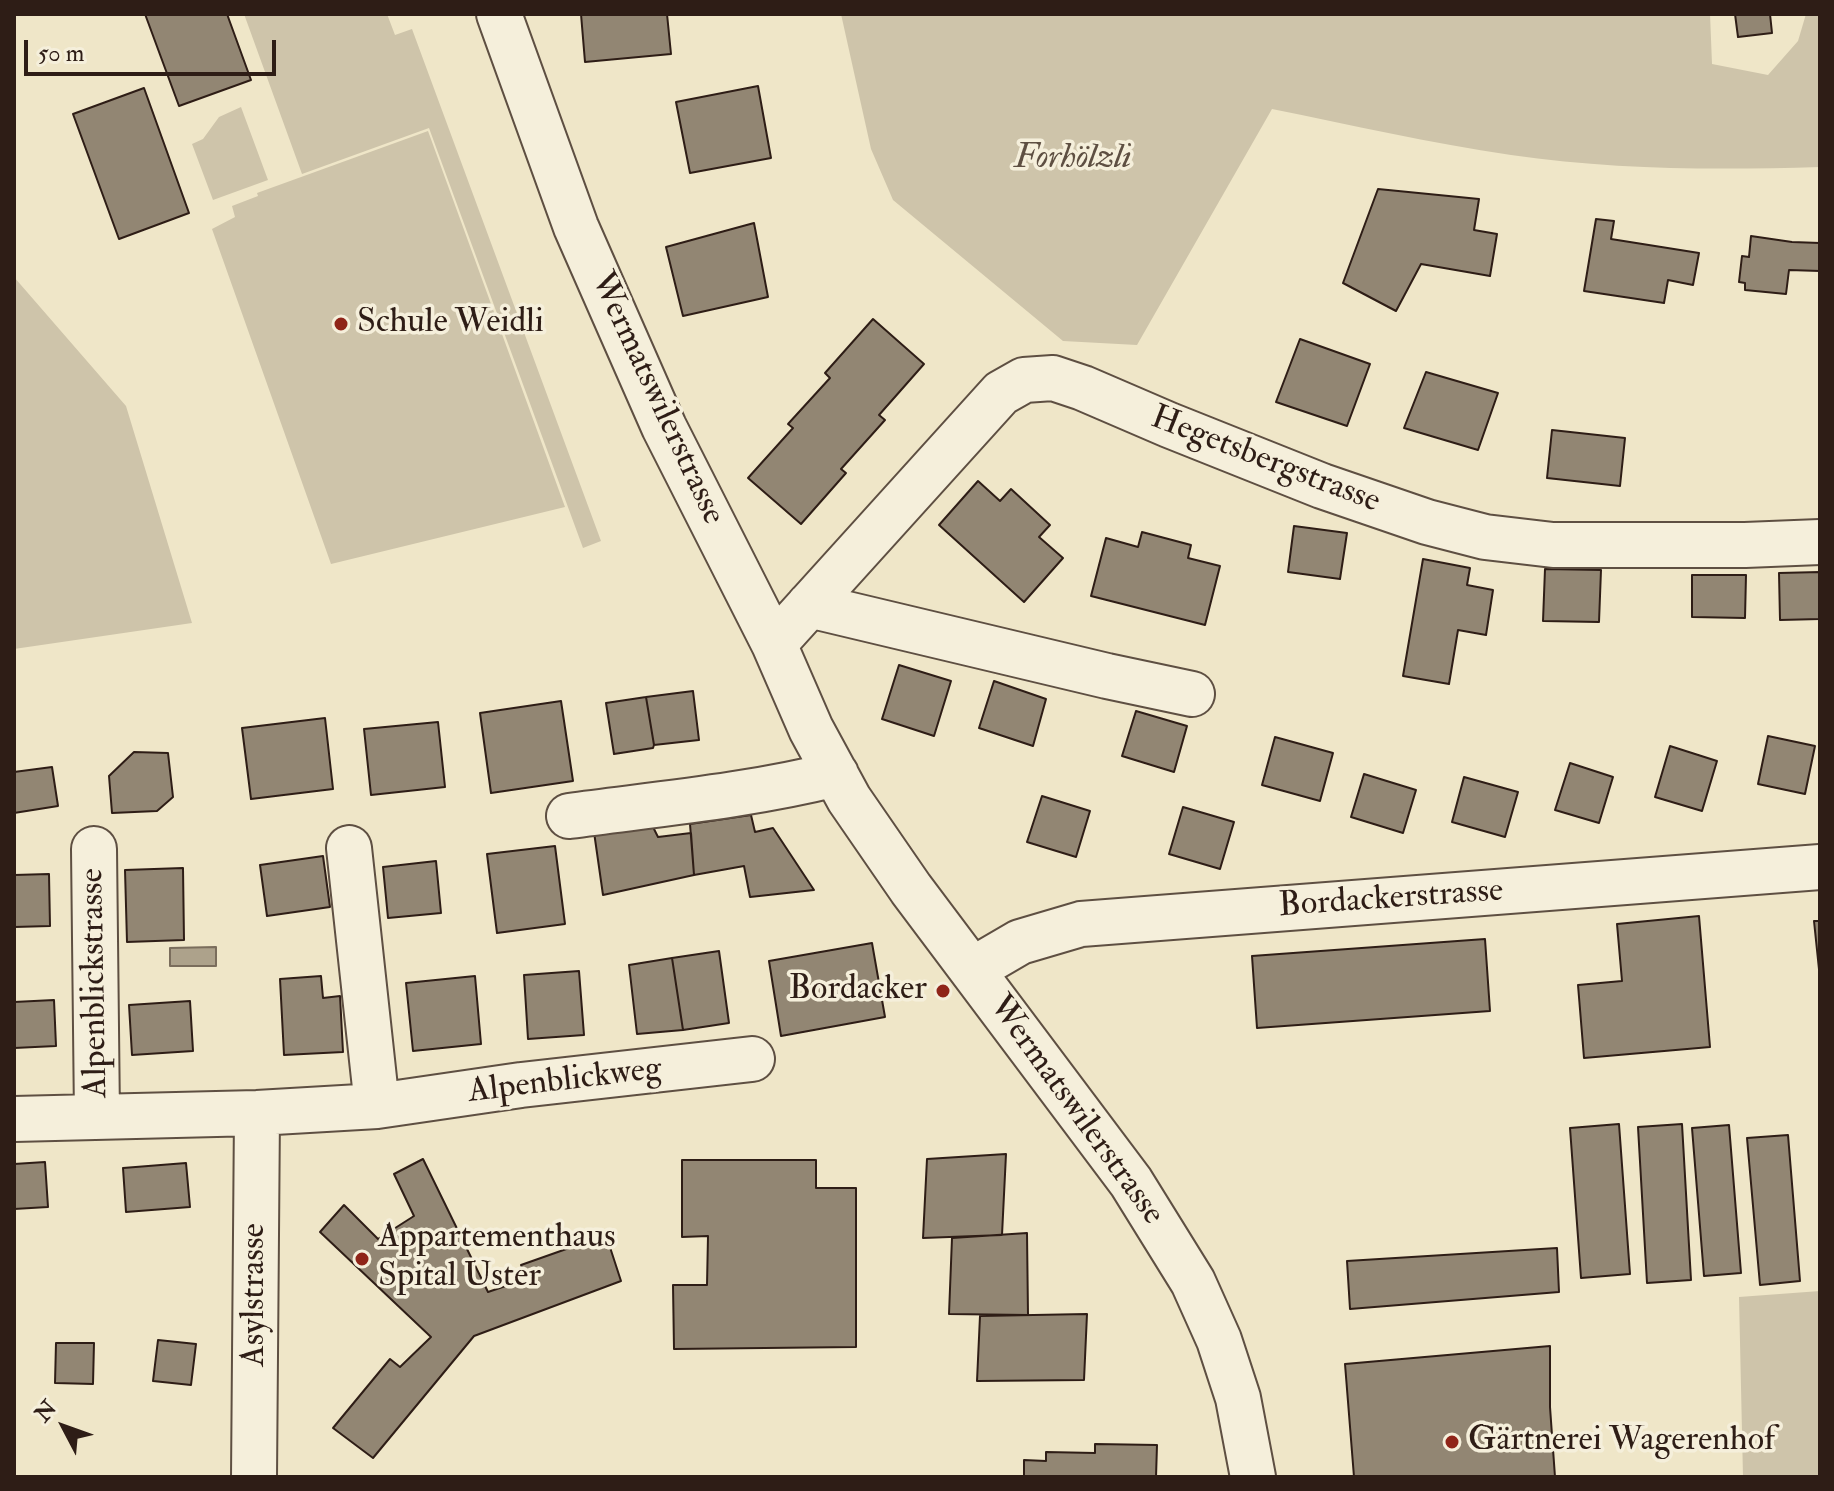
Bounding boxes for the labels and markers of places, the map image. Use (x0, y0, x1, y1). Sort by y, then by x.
place label: Schule Weidli (357, 304, 544, 344)
marker: Schule Weidli (332, 315, 350, 333)
place label: Bordacker (789, 971, 927, 1011)
marker: Bordacker (934, 982, 952, 1000)
place label: Appartementhaus Spital Uster (378, 1219, 616, 1298)
marker: Appartementhaus Spital Uster (353, 1250, 371, 1268)
place label: Gärtnerei Wagerenhof (1468, 1422, 1775, 1462)
marker: Gärtnerei Wagerenhof (1443, 1433, 1461, 1451)

